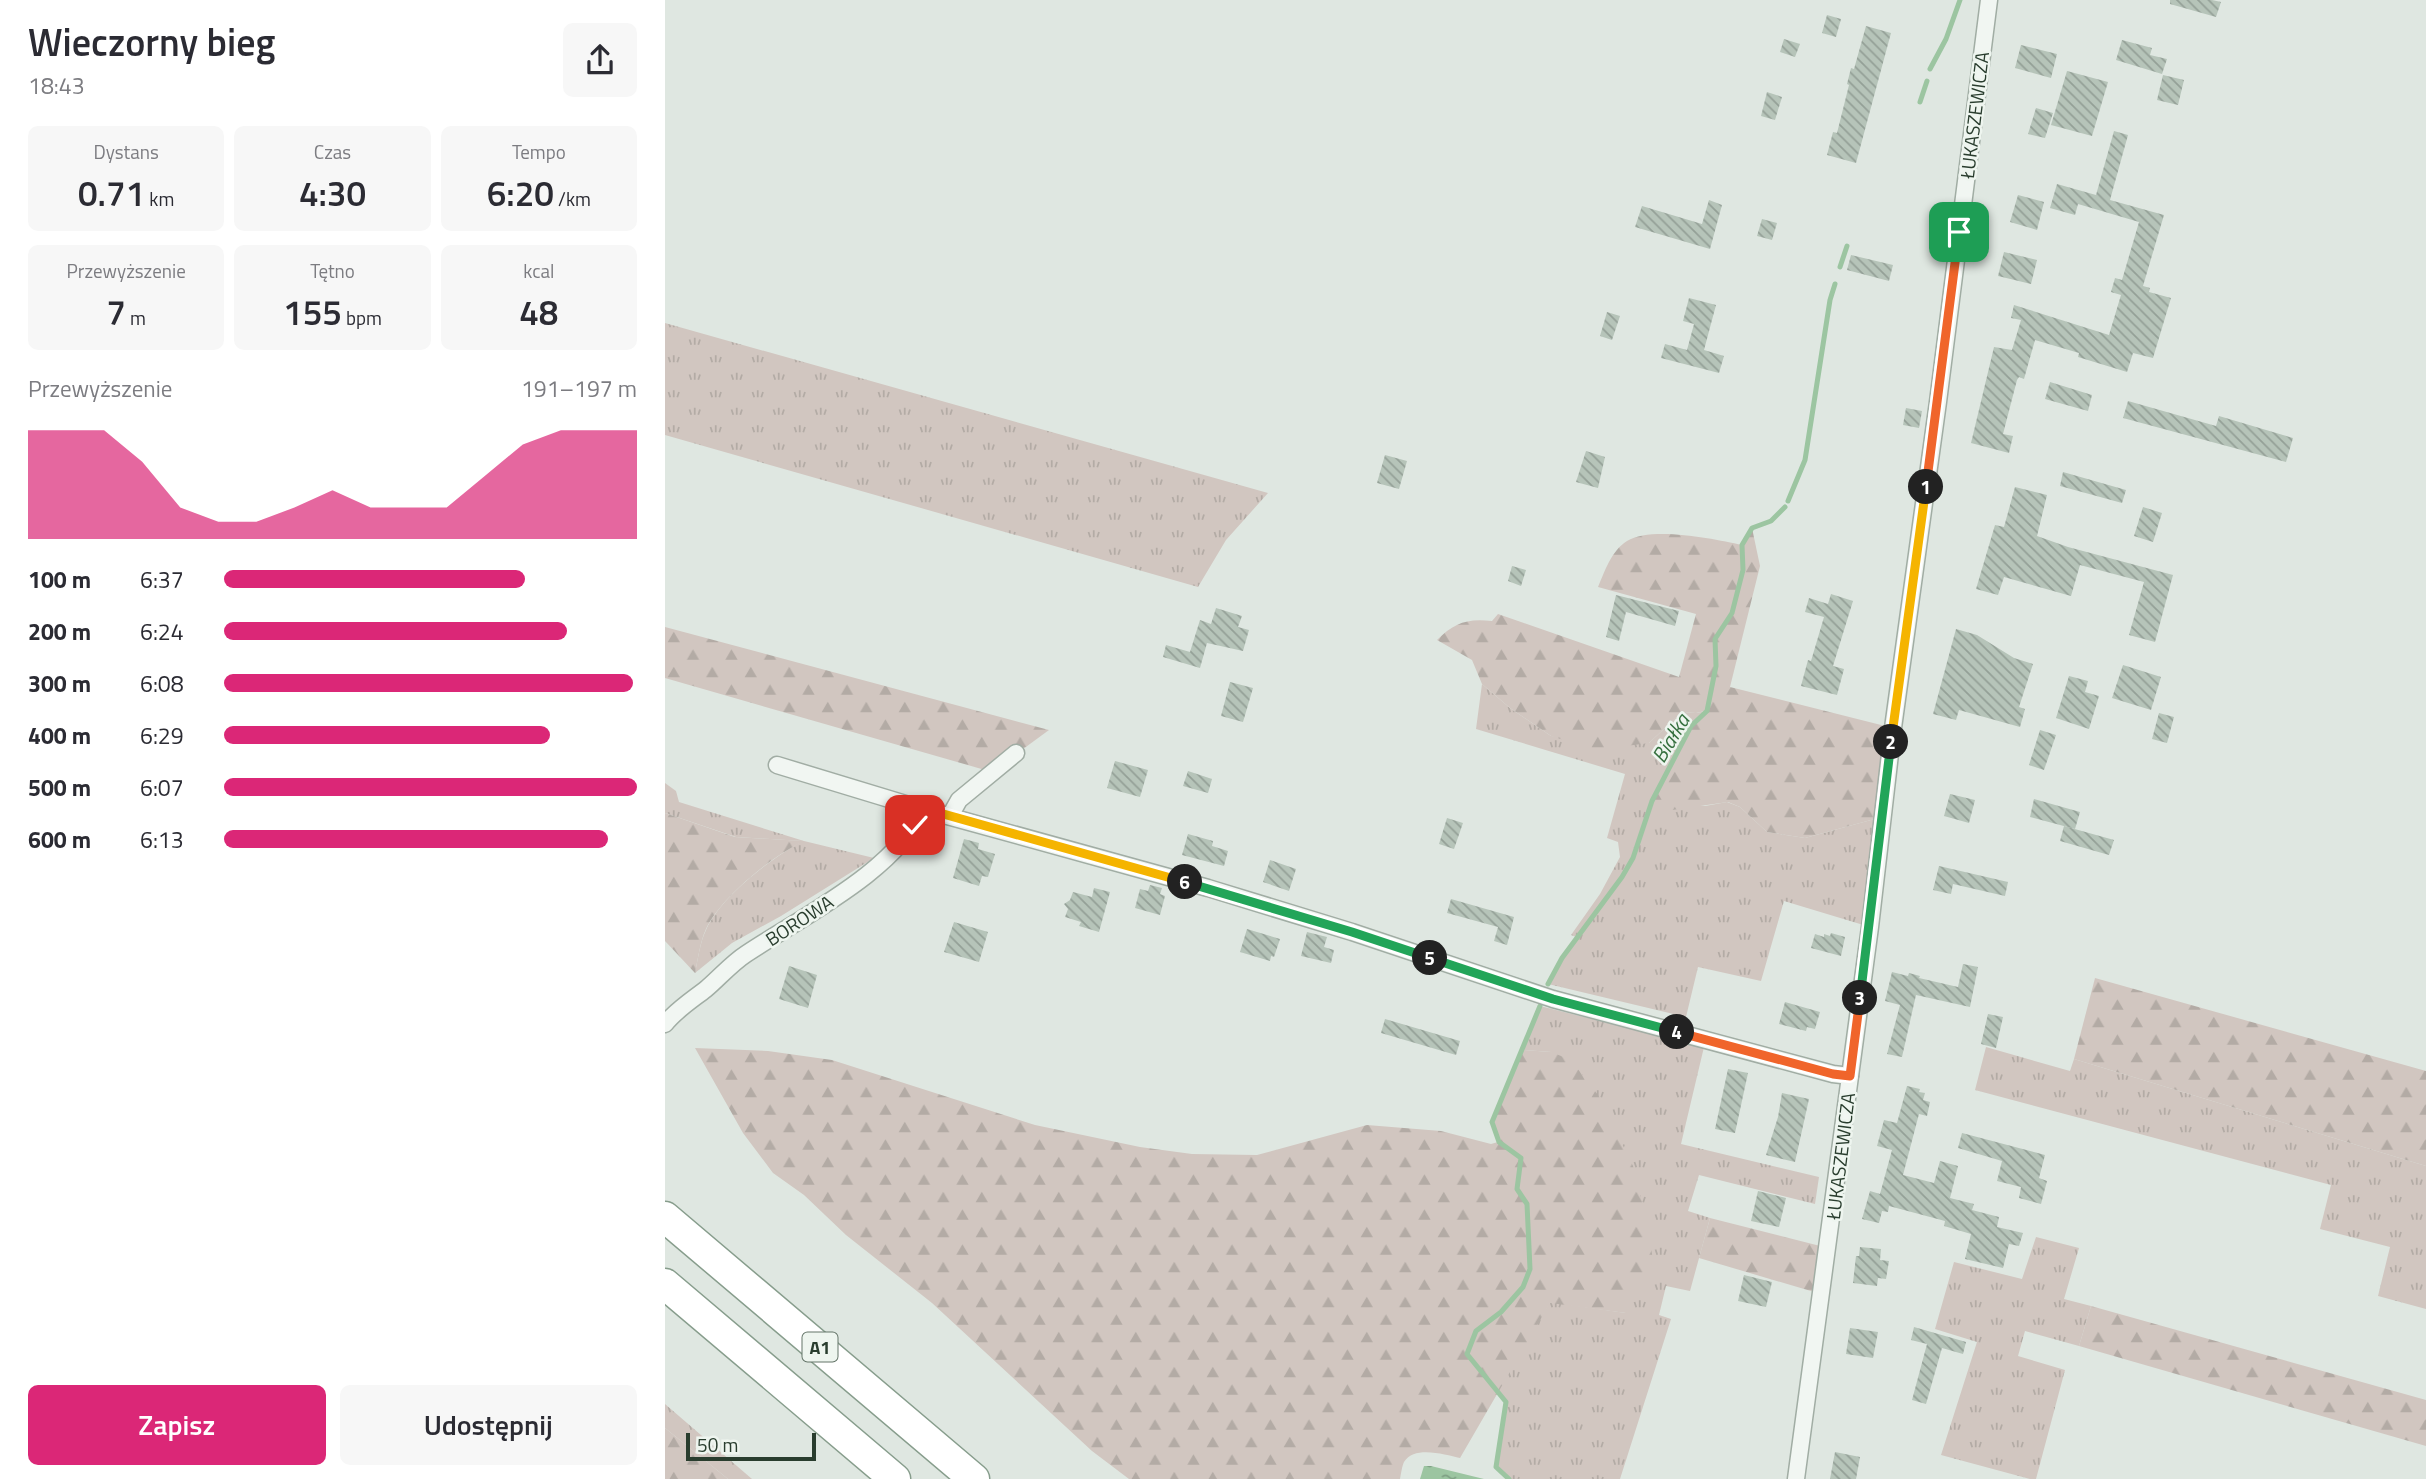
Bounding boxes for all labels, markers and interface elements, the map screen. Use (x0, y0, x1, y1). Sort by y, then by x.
text: Wieczorny bieg (28, 13, 275, 71)
button: share (563, 23, 637, 97)
street label: ŁUKASZEWICZA (1952, 50, 1996, 181)
text: 18:43 (28, 68, 85, 103)
text: Dystans (93, 137, 159, 166)
text: Czas (314, 137, 351, 166)
text: Tempo (512, 137, 566, 166)
text: 0.71 (78, 166, 145, 220)
text: 4:30 (299, 166, 366, 220)
text: 6:20 (487, 166, 554, 220)
text: km (145, 184, 174, 213)
text: /km (554, 184, 591, 213)
pin (1929, 202, 1989, 262)
icon: arrive (1940, 213, 1978, 251)
text: Przewyższenie (67, 256, 186, 285)
text: Tętno (310, 256, 355, 285)
text: kcal (523, 256, 554, 285)
text: 7 (106, 285, 126, 339)
text: 155 (283, 285, 342, 339)
text: 48 (519, 285, 558, 339)
text: m (126, 303, 146, 332)
text: bpm (342, 303, 382, 332)
text: Przewyższenie (28, 371, 172, 406)
text: 191–197 m (521, 371, 637, 406)
pin: 1 (1909, 470, 1943, 504)
text: 1 (1920, 472, 1931, 501)
text: 100 m (28, 562, 91, 597)
text: 6:37 (140, 562, 184, 597)
text: 200 m (28, 614, 91, 649)
text: 6:24 (140, 614, 184, 649)
text: 300 m (28, 666, 91, 701)
text: 6:08 (140, 666, 184, 701)
water label: Białka (1643, 706, 1698, 769)
text: 400 m (28, 718, 91, 753)
text: 6:29 (140, 718, 184, 753)
pin: 2 (1873, 724, 1909, 760)
text: 2 (1885, 727, 1896, 756)
text: 500 m (28, 770, 91, 805)
text: 6:07 (140, 770, 184, 805)
pin (885, 795, 945, 855)
icon: check (896, 806, 934, 844)
text: 600 m (28, 822, 91, 857)
text: 6:13 (140, 822, 184, 857)
pin: 6 (1168, 864, 1203, 900)
text: 6 (1179, 867, 1190, 896)
street label: BOROWA (759, 887, 839, 953)
pin: 5 (1413, 940, 1447, 976)
text: 5 (1424, 943, 1435, 972)
pin: 3 (1843, 981, 1877, 1016)
text: 3 (1854, 983, 1865, 1012)
pin: 4 (1660, 1014, 1695, 1050)
text: 4 (1671, 1017, 1682, 1046)
street label: ŁUKASZEWICZA (1818, 1091, 1862, 1222)
road number: A1 (803, 1332, 837, 1362)
button: Zapisz (28, 1385, 326, 1465)
button: Udostępnij (340, 1385, 637, 1465)
scale bar (686, 1430, 815, 1462)
text: 50 m (697, 1430, 738, 1459)

